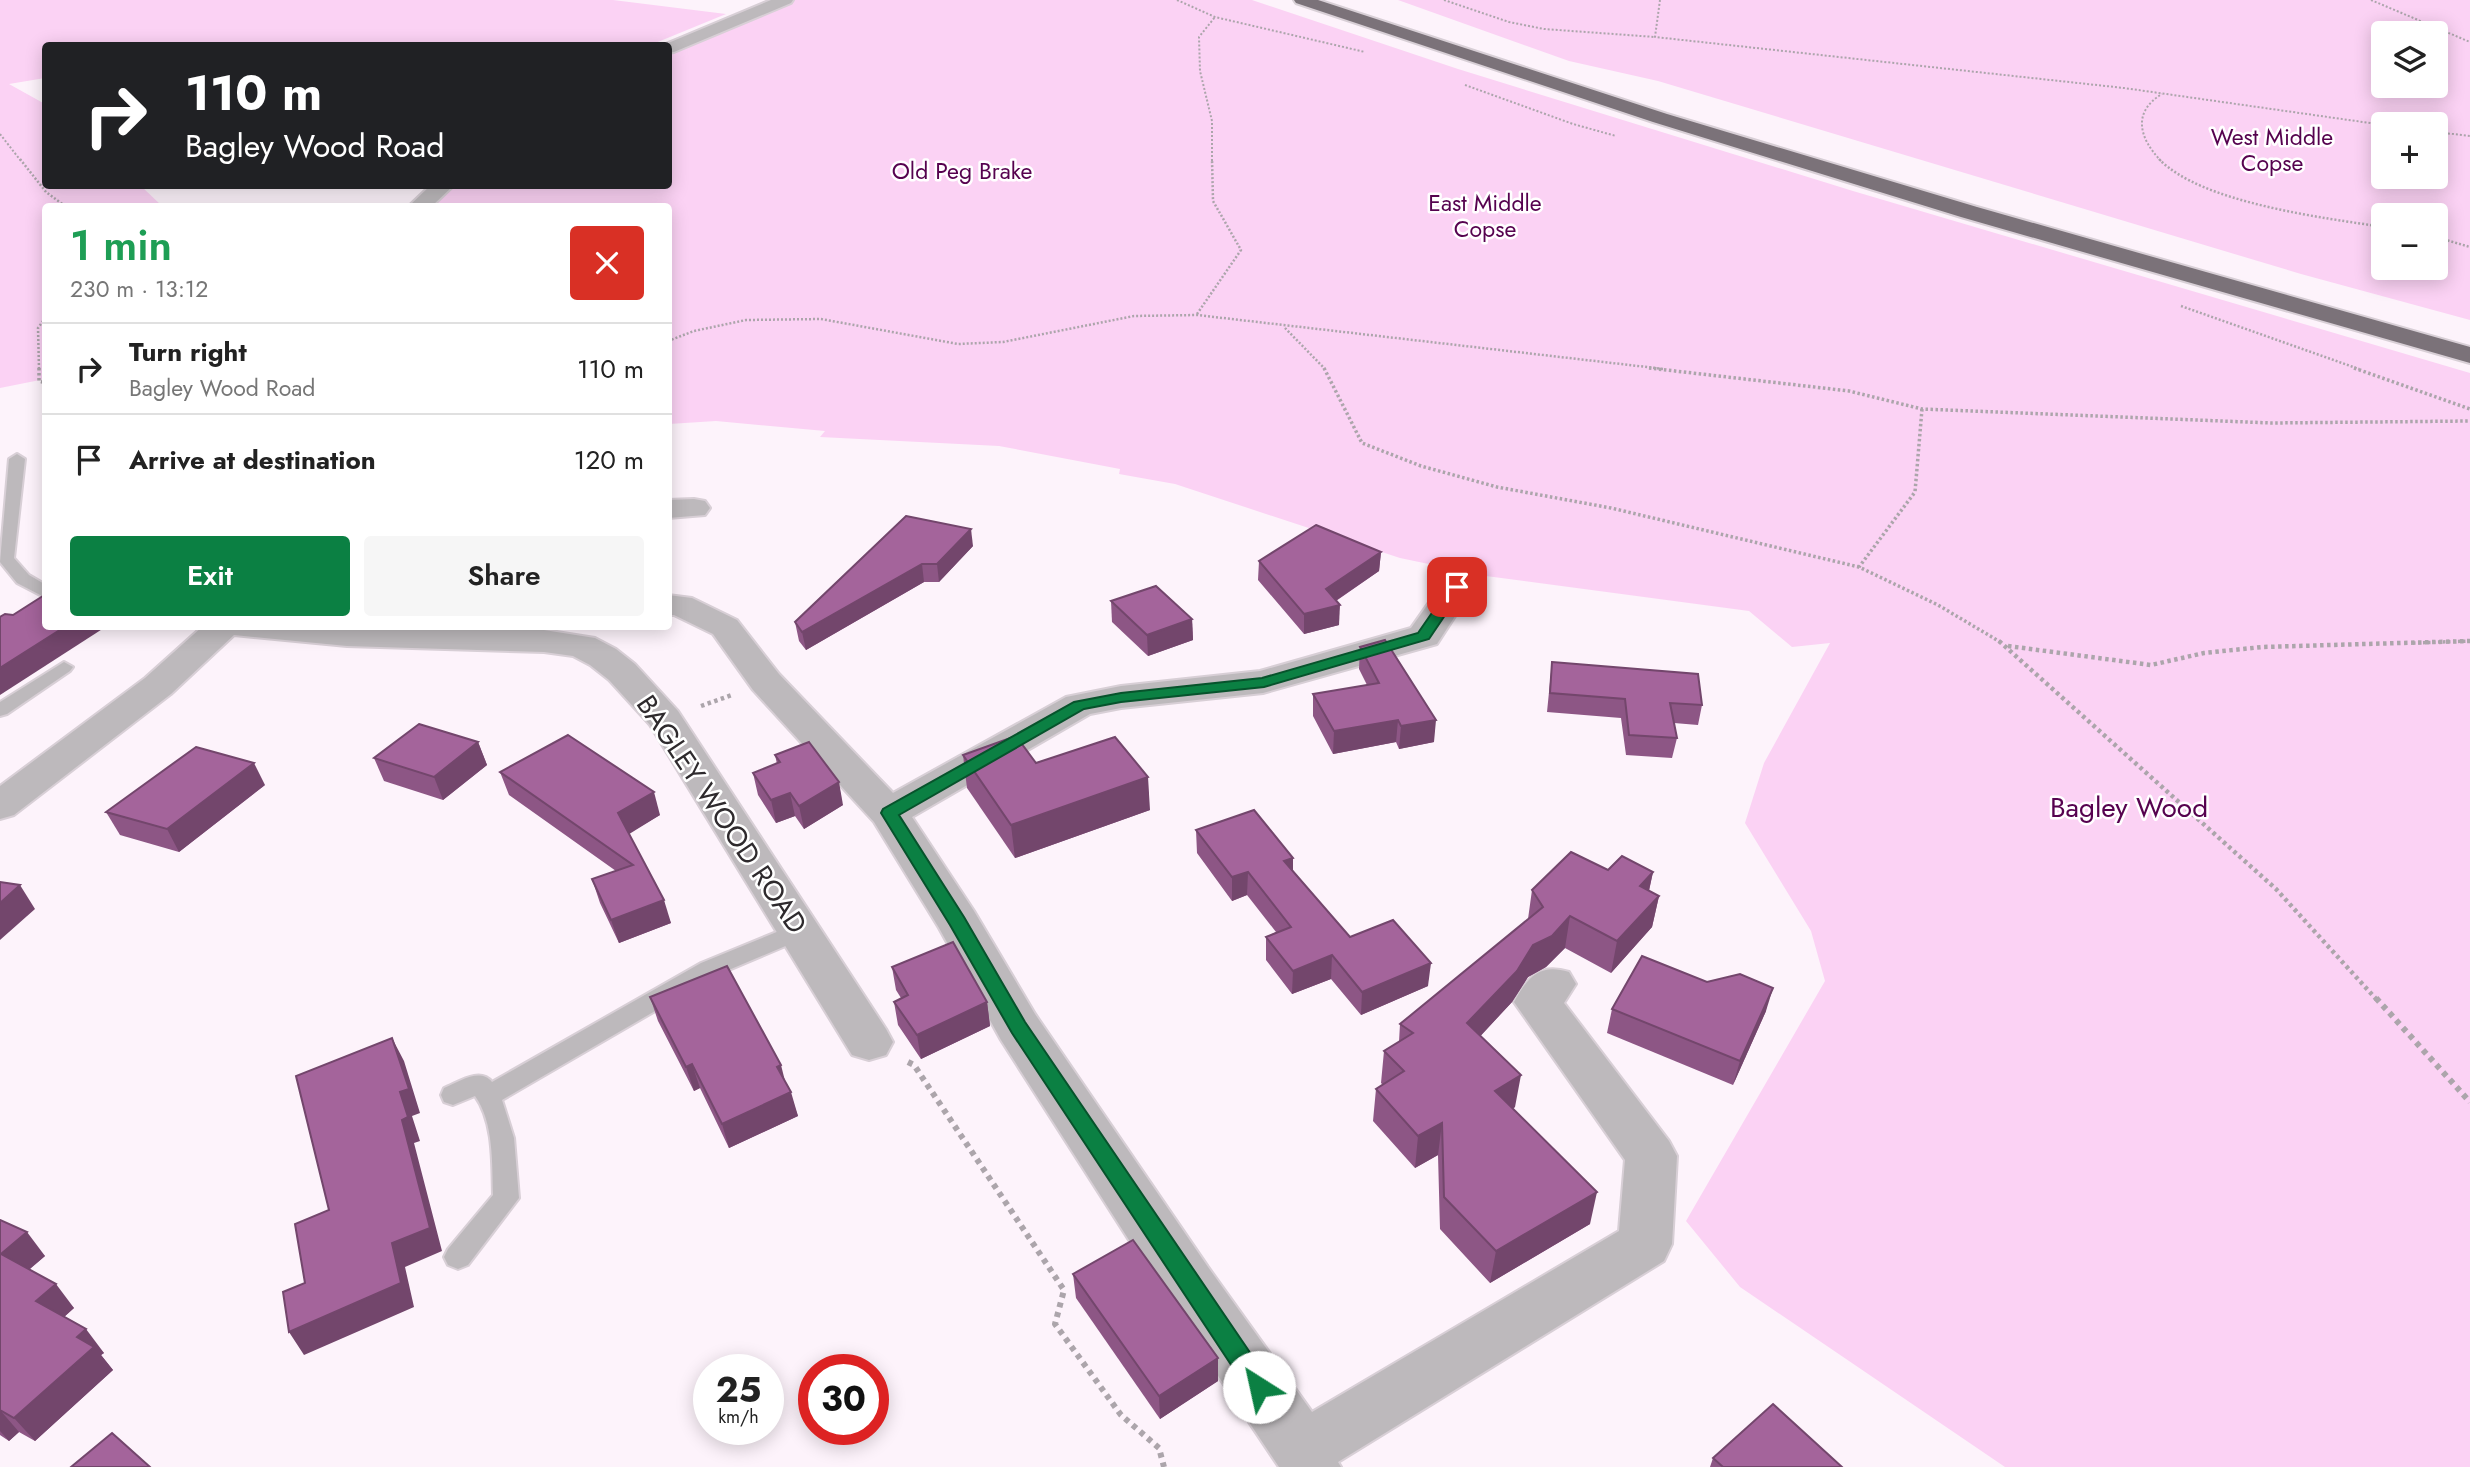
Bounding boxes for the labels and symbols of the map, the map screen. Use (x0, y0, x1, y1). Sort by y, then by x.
park label: West Middle Copse (2211, 120, 2333, 180)
park label: Old Peg Brake (892, 154, 1032, 188)
park label: East Middle Copse (1428, 186, 1542, 246)
pin (1427, 557, 1487, 617)
street label: BAGLEY WOOD ROAD (626, 687, 817, 942)
park label: Bagley Wood (2050, 787, 2208, 828)
position arrow (1222, 1350, 1296, 1424)
speed limit sign: 30 (798, 1354, 889, 1445)

